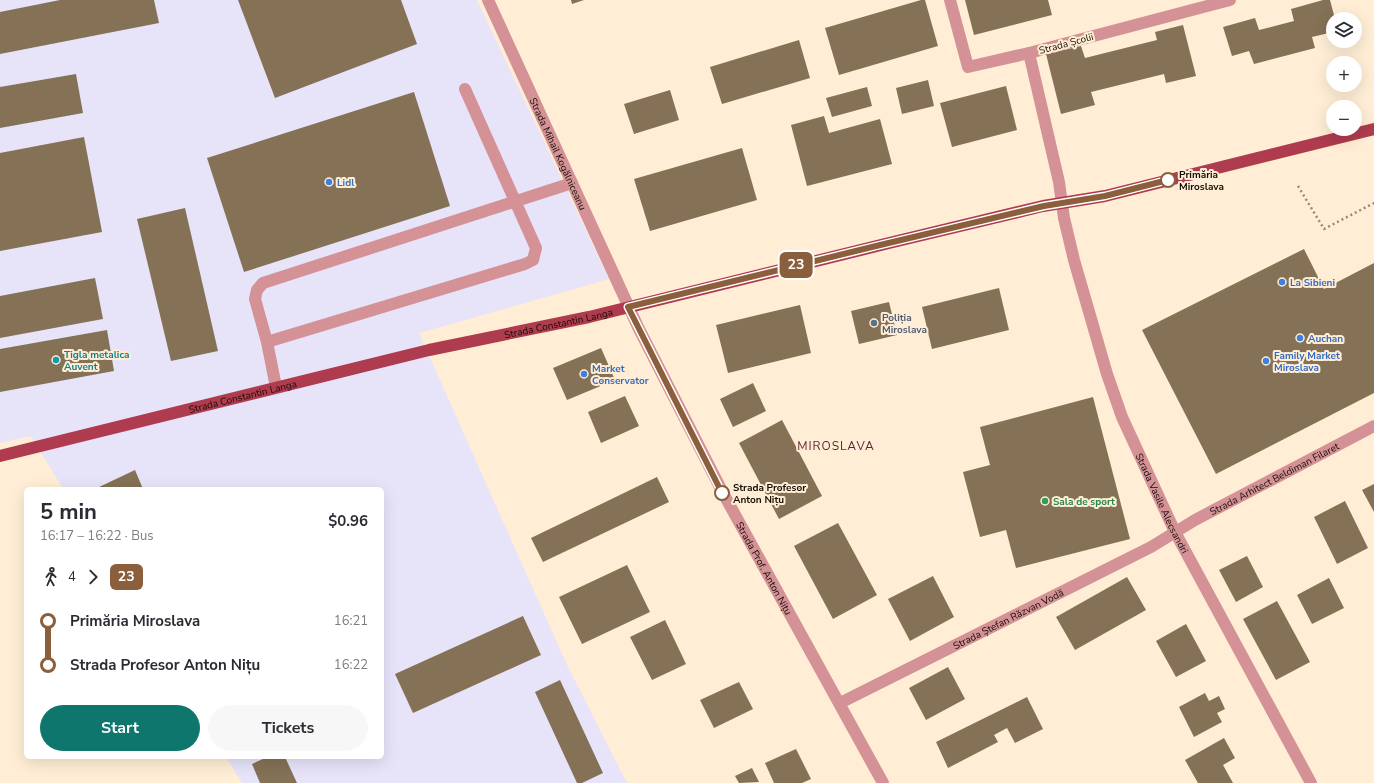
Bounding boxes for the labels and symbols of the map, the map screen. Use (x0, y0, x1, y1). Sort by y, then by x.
street label: Strada Școlii (1037, 30, 1095, 58)
street label: Strada Mihail Kogălniceanu (526, 96, 589, 213)
place label: Primăria Miroslava (1179, 168, 1224, 194)
marker: Primăria Miroslava (1160, 172, 1176, 188)
place label: Lidl (337, 176, 355, 190)
marker: Lidl (324, 177, 334, 187)
line badge: 23 (778, 252, 814, 278)
place label: La Sibieni (1290, 276, 1335, 290)
marker: La Sibieni (1277, 277, 1287, 287)
street label: Strada Constantin Langa (503, 305, 614, 342)
place label: Poliția Miroslava (882, 311, 927, 337)
marker: Poliția Miroslava (869, 318, 879, 328)
place label: Auchan (1308, 332, 1343, 346)
marker: Auchan (1295, 333, 1305, 343)
place label: Tigla metalica Auvent (64, 348, 130, 374)
place label: Family Market Miroslava (1274, 349, 1340, 375)
marker: Tigla metalica Auvent (51, 355, 61, 365)
marker: Family Market Miroslava (1261, 356, 1271, 366)
place label: Market Conservator (592, 362, 649, 388)
marker: Market Conservator (579, 369, 589, 379)
street label: Strada Constantin Langa (187, 377, 298, 417)
district label: MIROSLAVA (797, 438, 875, 454)
street label: Strada Arhitect Beldiman Filaret (1207, 439, 1342, 519)
street label: Strada Vasile Alecsandri (1132, 451, 1191, 556)
place label: Strada Profesor Anton Nițu (733, 481, 806, 507)
marker: Strada Profesor Anton Nițu (714, 485, 730, 501)
place label: Sala de sport (1053, 495, 1115, 509)
marker: Sala de sport (1040, 496, 1050, 506)
street label: Strada Prof. Anton Nițu (732, 519, 795, 618)
street label: Strada Ștefan Răzvan Vodă (951, 586, 1066, 653)

